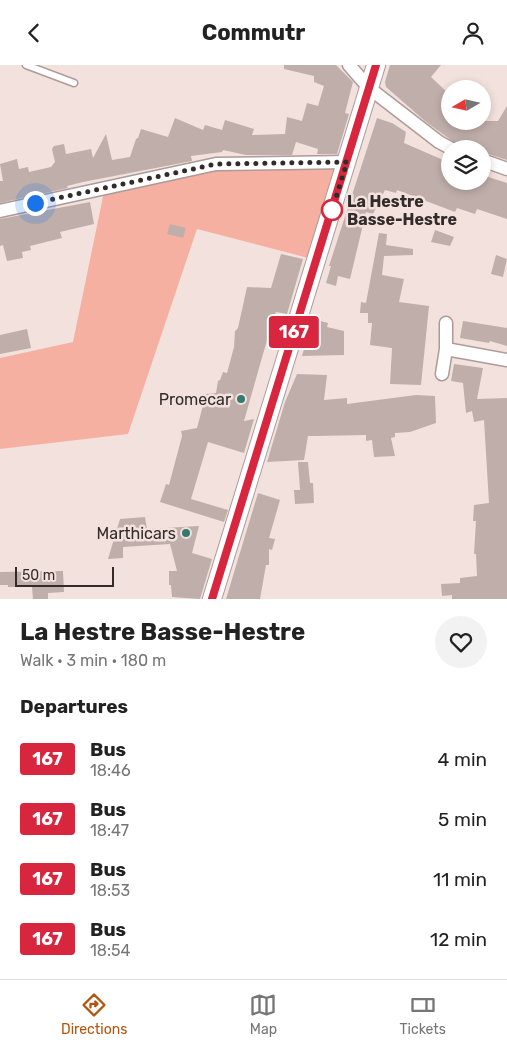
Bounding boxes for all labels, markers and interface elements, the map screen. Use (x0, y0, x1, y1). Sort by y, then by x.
icon: back (20, 19, 48, 47)
text: Commutr (202, 19, 305, 46)
icon: person (459, 19, 487, 47)
north arrow (441, 80, 491, 130)
map controls (441, 80, 491, 190)
button: layers (441, 140, 491, 190)
your location (23, 191, 48, 216)
place label: La Hestre Basse-Hestre (347, 192, 457, 229)
marker: La Hestre Basse-Hestre (321, 199, 343, 221)
line badge: 167 (265, 316, 323, 348)
text: 167 (279, 321, 309, 343)
place label: Promecar (159, 390, 231, 409)
marker: Promecar (235, 393, 247, 405)
place label: Marthicars (97, 524, 176, 543)
marker: Marthicars (180, 527, 192, 539)
scale bar (15, 564, 114, 587)
text: 50 m (22, 567, 55, 584)
button: heart (435, 616, 487, 668)
text: La Hestre Basse-Hestre (20, 618, 305, 646)
text: Walk · 3 min · 180 m (20, 651, 166, 670)
text: Departures (20, 695, 128, 718)
text: Bus (90, 738, 126, 761)
text: 167 (32, 748, 63, 770)
text: 4 min (438, 748, 487, 771)
text: 18:46 (90, 761, 131, 780)
text: Bus (90, 798, 126, 821)
text: 167 (32, 808, 63, 830)
text: 5 min (438, 808, 487, 831)
text: 18:47 (90, 821, 129, 840)
text: Bus (90, 858, 126, 881)
text: 167 (32, 868, 63, 890)
text: 11 min (433, 868, 487, 891)
text: 18:53 (90, 881, 130, 900)
text: Bus (90, 918, 126, 941)
text: 167 (32, 928, 63, 950)
text: 12 min (430, 928, 487, 951)
text: 18:54 (90, 941, 131, 960)
tab: Directions (61, 991, 127, 1038)
tab: Map (249, 991, 277, 1038)
tab: Tickets (399, 991, 446, 1038)

